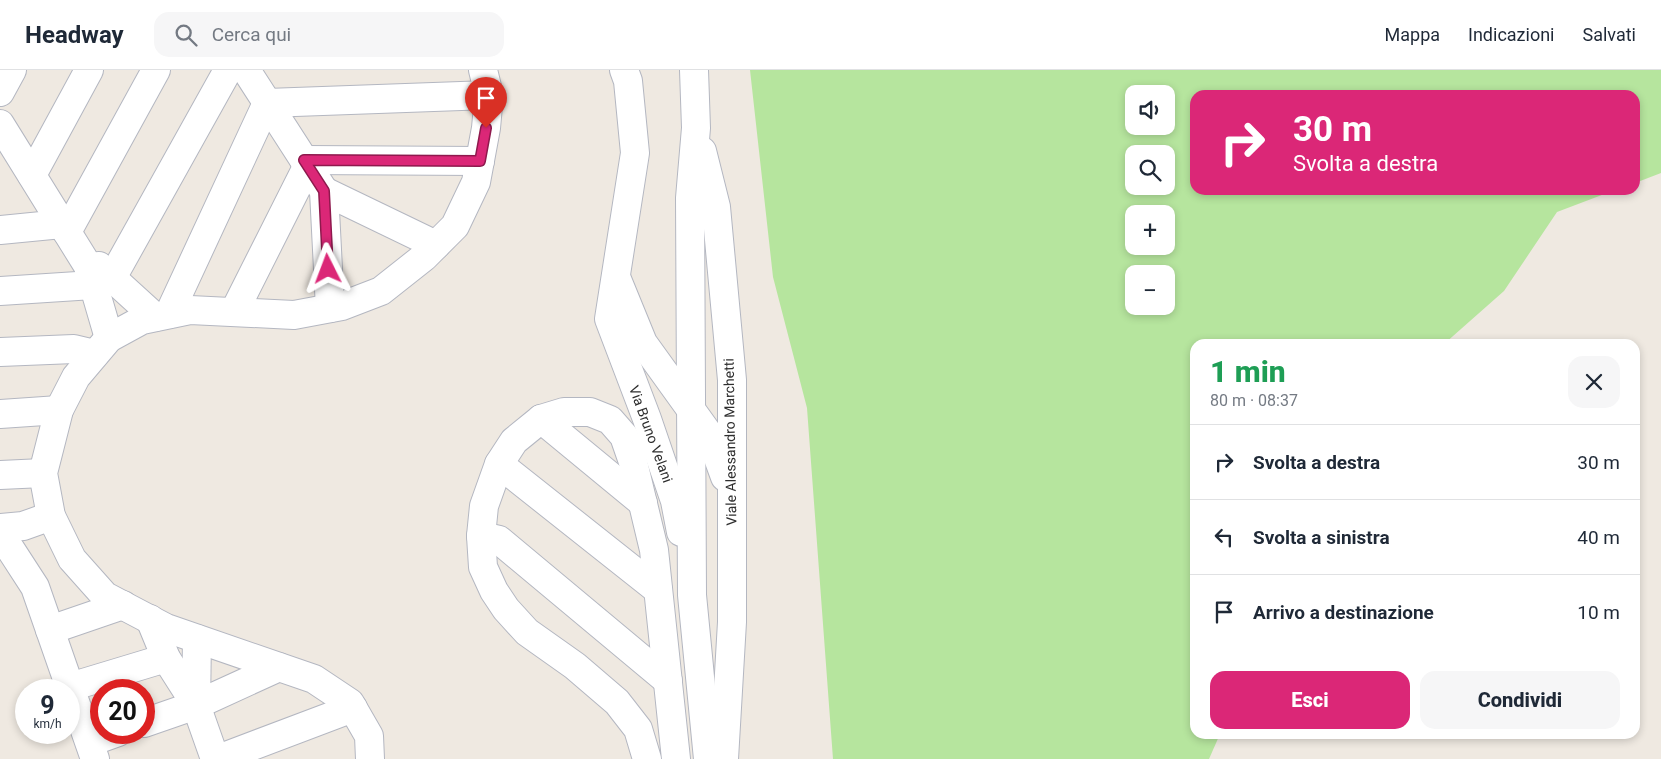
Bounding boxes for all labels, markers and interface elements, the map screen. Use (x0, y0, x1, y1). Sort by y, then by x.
search box (154, 12, 504, 57)
text: Headway (25, 21, 124, 49)
icon: search (172, 21, 200, 49)
text: Cerca qui (212, 23, 291, 46)
text: Mappa (1385, 24, 1440, 45)
text: Indicazioni (1468, 24, 1555, 45)
text: Salvati (1583, 24, 1636, 45)
pin (465, 77, 507, 128)
icon: arrive (472, 84, 500, 112)
map controls (1125, 85, 1175, 315)
button: sound (1125, 85, 1175, 135)
text: 30 m (1293, 109, 1372, 150)
icon: right (1210, 110, 1275, 175)
button: search (1125, 145, 1175, 195)
text: Svolta a destra (1293, 151, 1438, 176)
button: + (1125, 205, 1175, 255)
position arrow (301, 242, 353, 294)
button: − (1125, 265, 1175, 315)
text: 1 min (1210, 354, 1286, 389)
button: close (1568, 356, 1620, 408)
street label: Viale Alessandro Marchetti (721, 358, 739, 526)
street label: Via Bruno Velani (626, 383, 676, 485)
text: 80 m · 08:37 (1210, 391, 1298, 410)
icon: right (1210, 448, 1238, 476)
text: Svolta a destra (1253, 451, 1380, 474)
text: 30 m (1577, 451, 1620, 474)
icon: left (1210, 523, 1238, 551)
text: Svolta a sinistra (1253, 526, 1390, 549)
text: 40 m (1577, 526, 1620, 549)
icon: arrive (1210, 598, 1238, 626)
text: Arrivo a destinazione (1253, 601, 1434, 624)
text: 10 m (1577, 601, 1620, 624)
button: Esci (1210, 671, 1410, 729)
button: Condividi (1420, 671, 1620, 729)
speed limit sign: 20 (90, 679, 155, 744)
text: 9 (40, 691, 55, 720)
text: km/h (33, 717, 62, 731)

